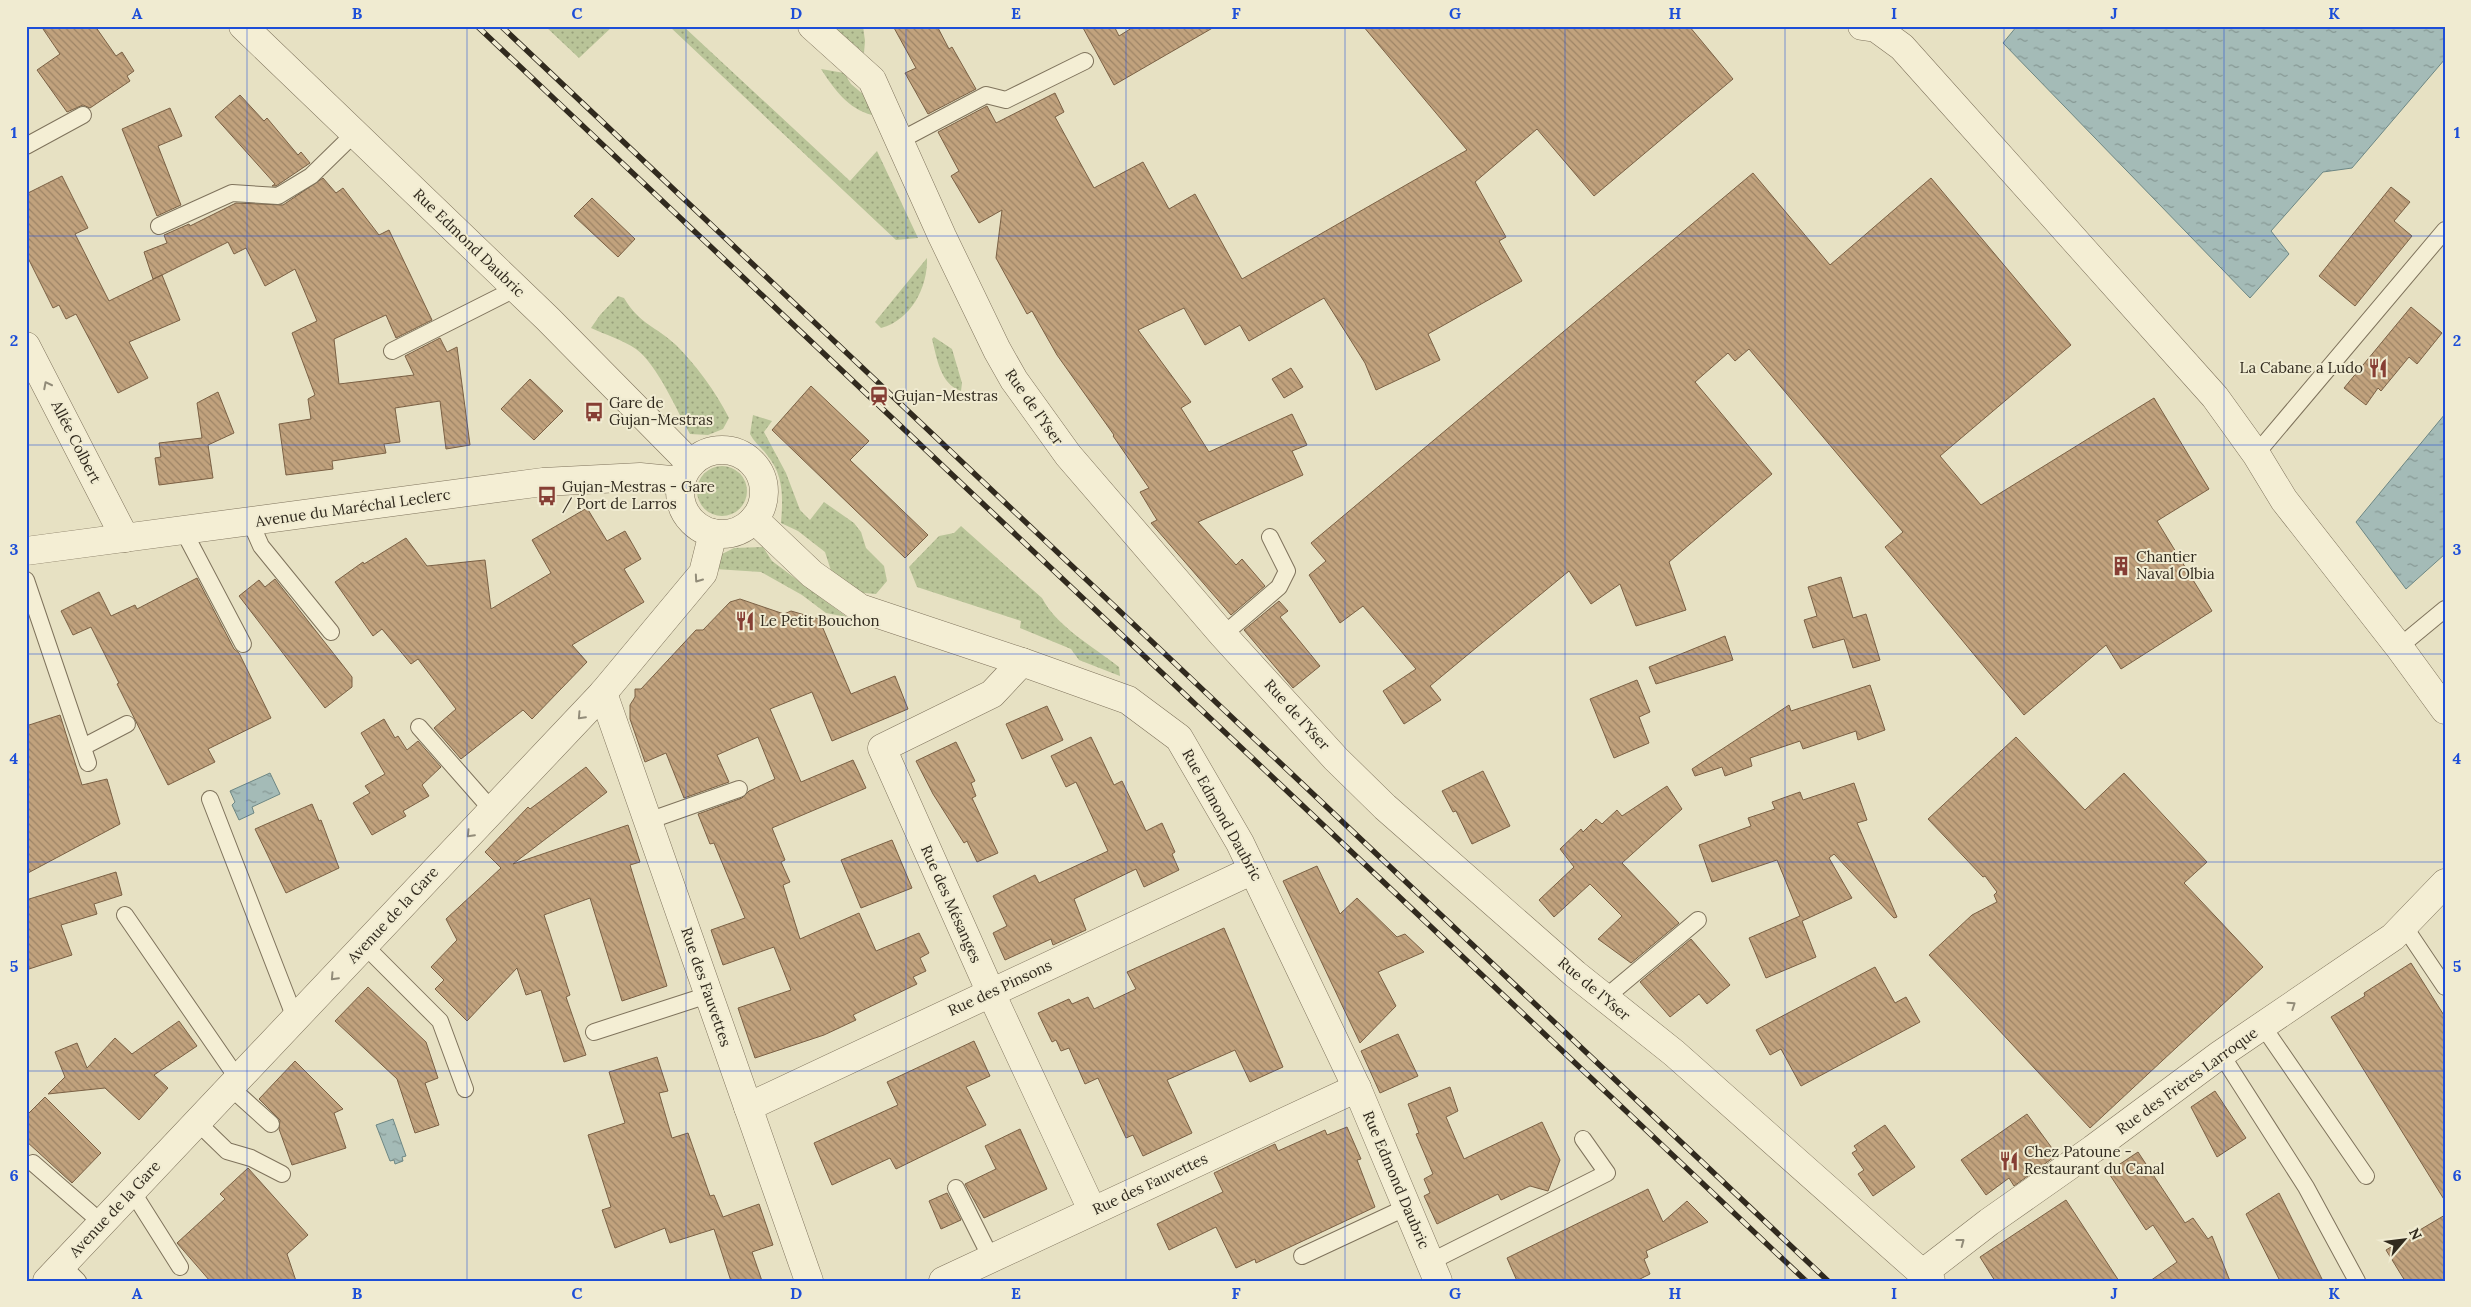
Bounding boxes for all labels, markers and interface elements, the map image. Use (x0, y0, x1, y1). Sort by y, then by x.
text: A (132, 3, 143, 23)
text: B (352, 3, 363, 23)
text: C (571, 3, 583, 23)
text: D (790, 3, 802, 23)
text: E (1011, 3, 1021, 23)
text: F (1231, 3, 1241, 23)
text: G (1449, 3, 1461, 23)
text: H (1669, 3, 1682, 23)
text: I (1891, 3, 1897, 23)
text: J (2110, 3, 2118, 23)
text: K (2328, 3, 2340, 23)
text: 1 (11, 122, 17, 142)
text: 1 (2454, 122, 2460, 142)
street label: Rue Edmond Daubric (409, 184, 529, 301)
text: 2 (10, 330, 18, 350)
text: 2 (2453, 330, 2461, 350)
restaurant icon: La Cabane a Ludo (2367, 357, 2389, 379)
place label: La Cabane a Ludo (2239, 358, 2363, 377)
street label: Rue de l'Yser (1001, 365, 1068, 449)
one-way arrow (43, 382, 53, 391)
station icon: Gujan-Mestras (868, 385, 890, 407)
place label: Gujan-Mestras (894, 386, 998, 405)
place label: Gare de Gujan-Mestras (609, 393, 713, 429)
street label: Allée Colbert (47, 396, 105, 486)
bus stop icon: Gare de Gujan-Mestras (583, 401, 605, 423)
place label: Gujan-Mestras - Gare / Port de Larros (562, 477, 715, 514)
street label: Avenue du Maréchal Leclerc (253, 484, 452, 531)
bus stop icon: Gujan-Mestras - Gare / Port de Larros (536, 485, 558, 507)
text: 3 (10, 539, 19, 559)
text: 3 (2453, 539, 2462, 559)
place label: Chantier Naval Olbia (2136, 547, 2215, 583)
building icon: Chantier Naval Olbia (2110, 555, 2132, 577)
one-way arrow (695, 573, 704, 583)
restaurant icon: Le Petit Bouchon (734, 610, 756, 632)
place label: Le Petit Bouchon (760, 611, 880, 630)
street label: Rue de l'Yser (1261, 675, 1334, 754)
one-way arrow (578, 710, 587, 719)
street label: Rue Edmond Daubric (1178, 745, 1267, 884)
text: 4 (10, 748, 19, 768)
text: 4 (2453, 748, 2462, 768)
one-way arrow (467, 828, 476, 837)
street label: Rue des Mésanges (917, 842, 986, 966)
street label: Avenue de la Gare (342, 862, 442, 968)
street label: Rue des Fauvettes (677, 925, 736, 1049)
street label: Rue de l'Yser (1554, 953, 1635, 1025)
street label: Rue des Pinsons (945, 955, 1055, 1020)
text: 5 (10, 956, 19, 976)
text: 5 (2453, 956, 2462, 976)
one-way arrow (331, 972, 340, 981)
one-way arrow (2287, 1002, 2296, 1011)
street label: Rue des Frères Larroque (2112, 1023, 2261, 1138)
street label: Rue Edmond Daubric (1359, 1108, 1434, 1252)
place label: Chez Patoune - Restaurant du Canal (2024, 1142, 2165, 1178)
street label: Rue des Fauvettes (1089, 1149, 1210, 1219)
restaurant icon: Chez Patoune - Restaurant du Canal (1998, 1150, 2020, 1172)
street label: Avenue de la Gare (64, 1156, 164, 1262)
text: 6 (9, 1165, 19, 1185)
text: 6 (2452, 1165, 2462, 1185)
north arrow (2378, 1214, 2428, 1264)
text: N (2405, 1225, 2426, 1243)
one-way arrow (1955, 1240, 1964, 1248)
text: A (132, 1283, 143, 1303)
text: B (352, 1283, 363, 1303)
text: C (571, 1283, 583, 1303)
text: D (790, 1283, 802, 1303)
text: E (1011, 1283, 1021, 1303)
text: F (1231, 1283, 1241, 1303)
text: G (1449, 1283, 1461, 1303)
text: H (1669, 1283, 1682, 1303)
text: I (1891, 1283, 1897, 1303)
text: J (2110, 1283, 2118, 1303)
text: K (2328, 1283, 2340, 1303)

